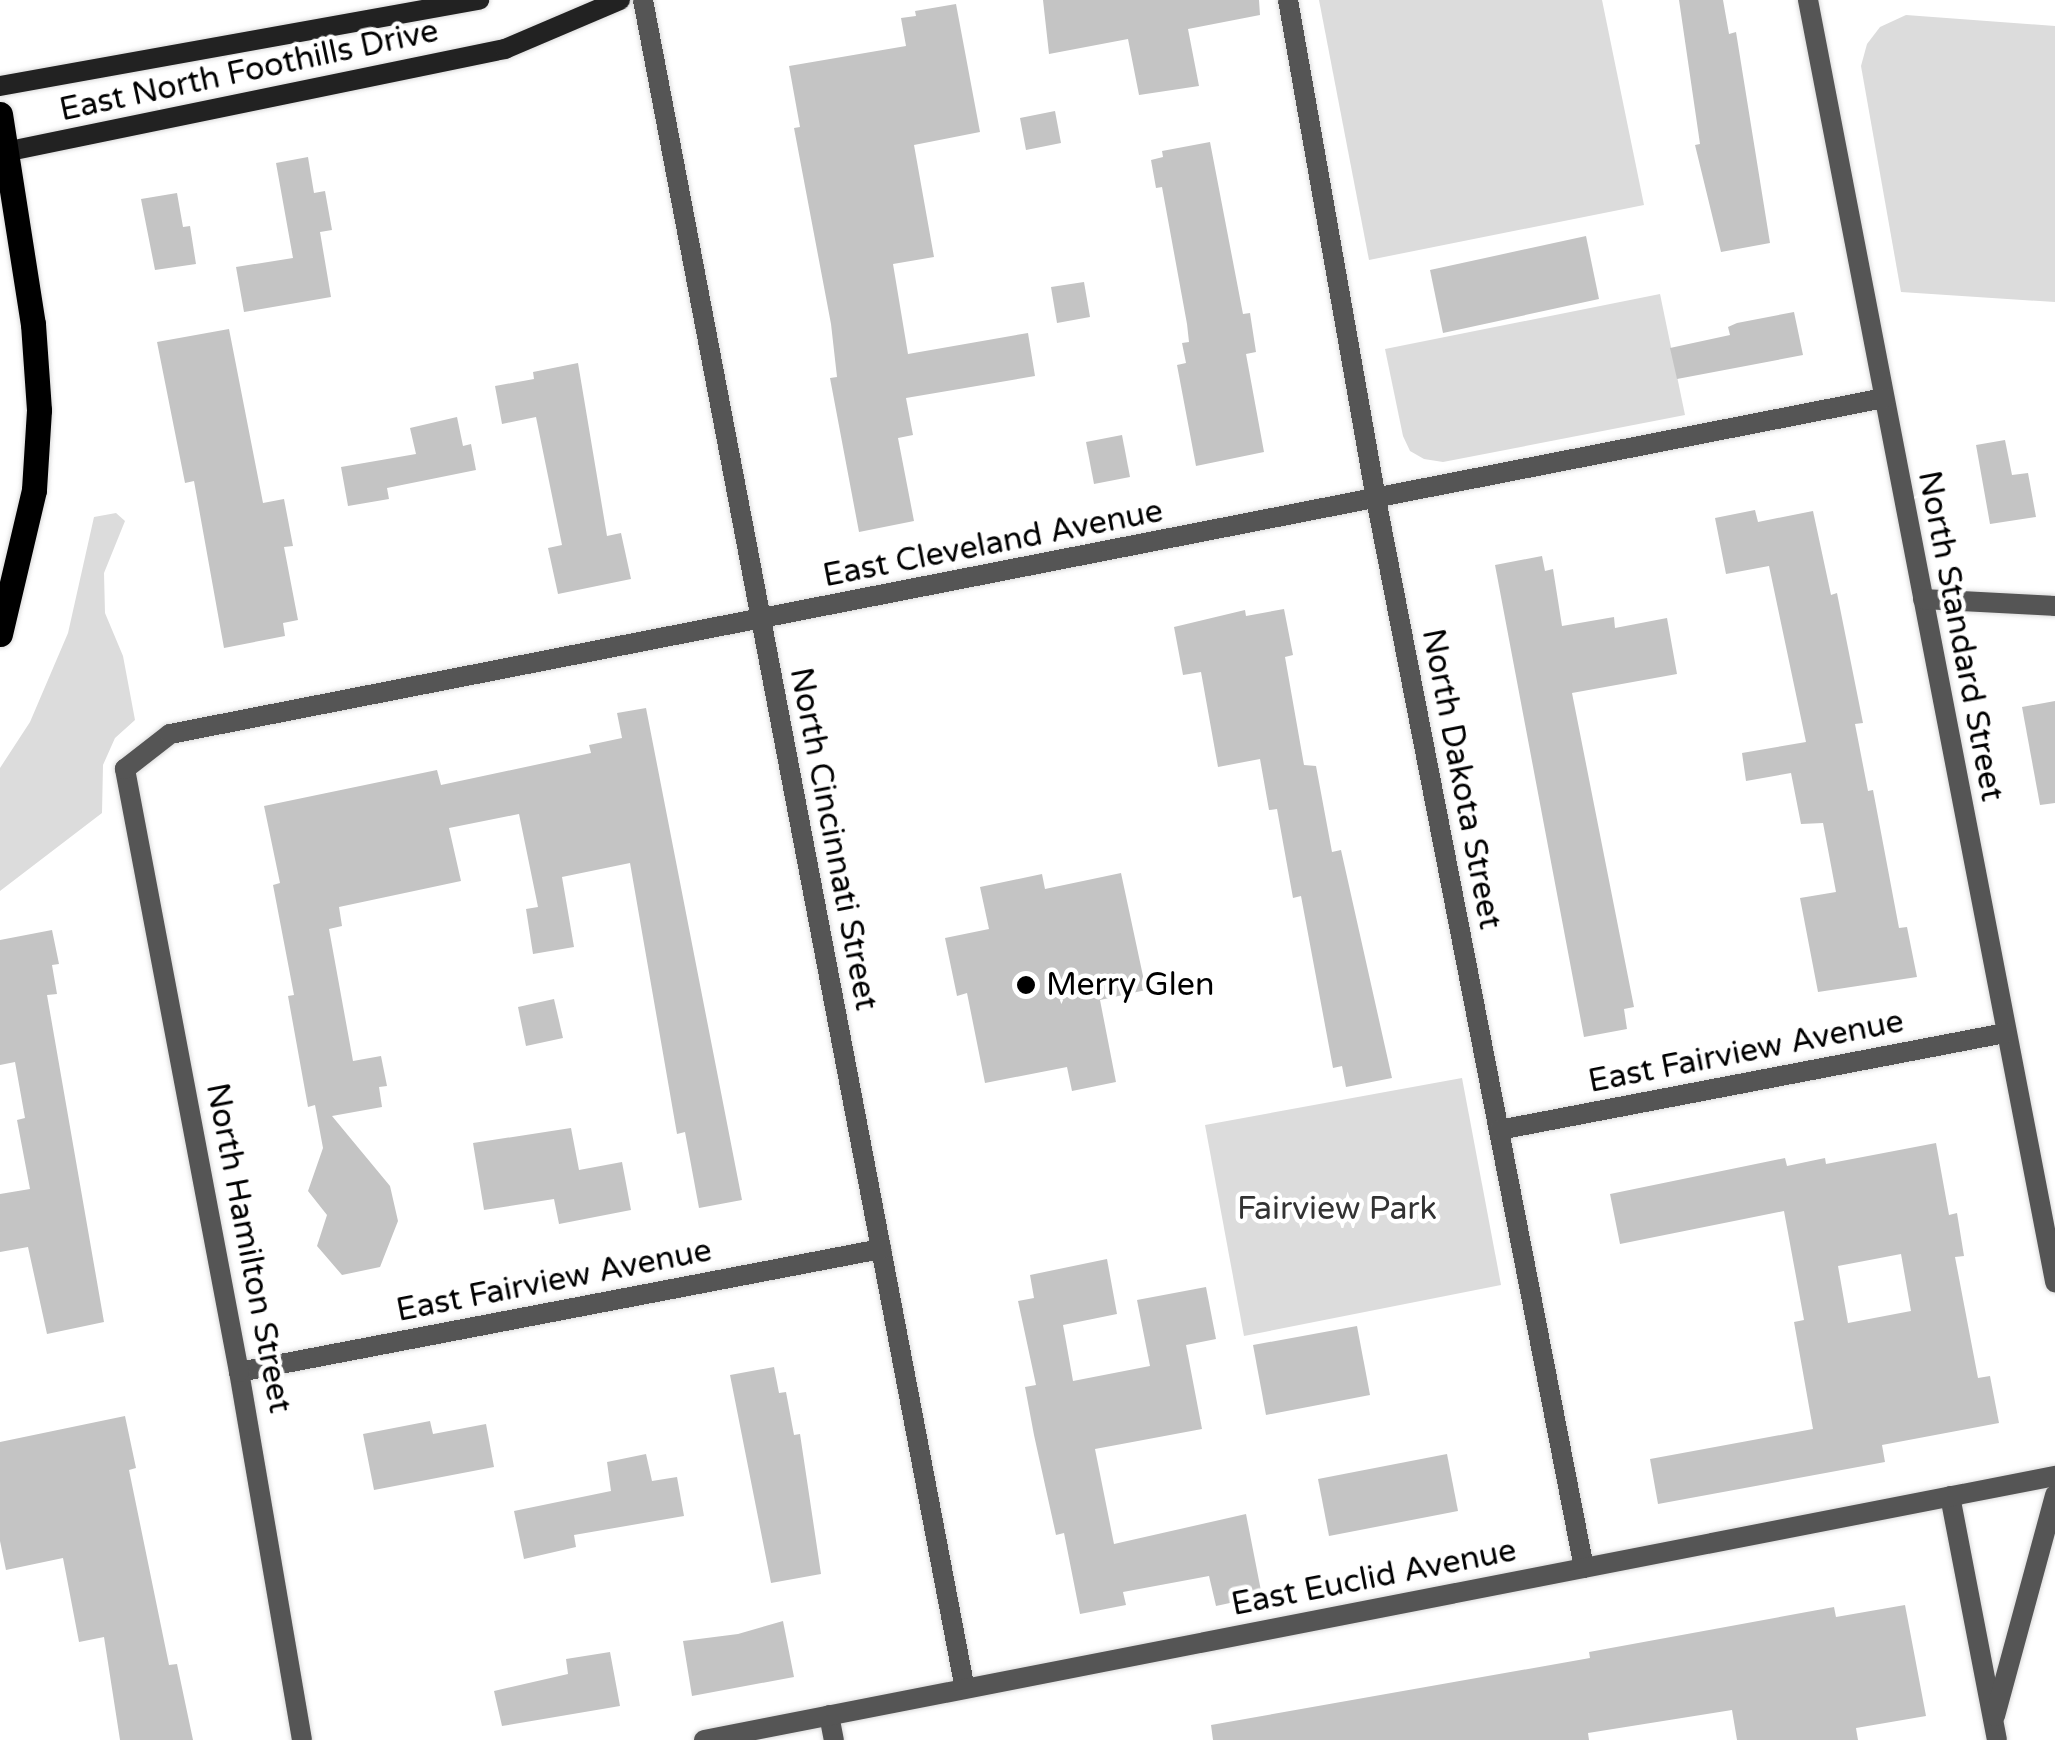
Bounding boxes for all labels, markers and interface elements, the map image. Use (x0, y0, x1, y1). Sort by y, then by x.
street label: East North Foothills Drive (56, 12, 442, 130)
street label: North Standard Street (1909, 468, 2011, 804)
street label: East Cleveland Avenue (820, 492, 1166, 596)
street label: North Dakota Street (1413, 626, 1509, 932)
street label: North Cincinnati Street (781, 664, 885, 1014)
place label: Merry Glen (1046, 966, 1214, 1004)
marker: Merry Glen (1015, 974, 1037, 996)
street label: East Fairview Avenue (1585, 1003, 1907, 1101)
street label: North Hamilton Street (197, 1080, 299, 1416)
park label: Fairview Park (1237, 1190, 1437, 1228)
street label: East Fairview Avenue (393, 1232, 715, 1330)
street label: East Euclid Avenue (1228, 1532, 1520, 1624)

